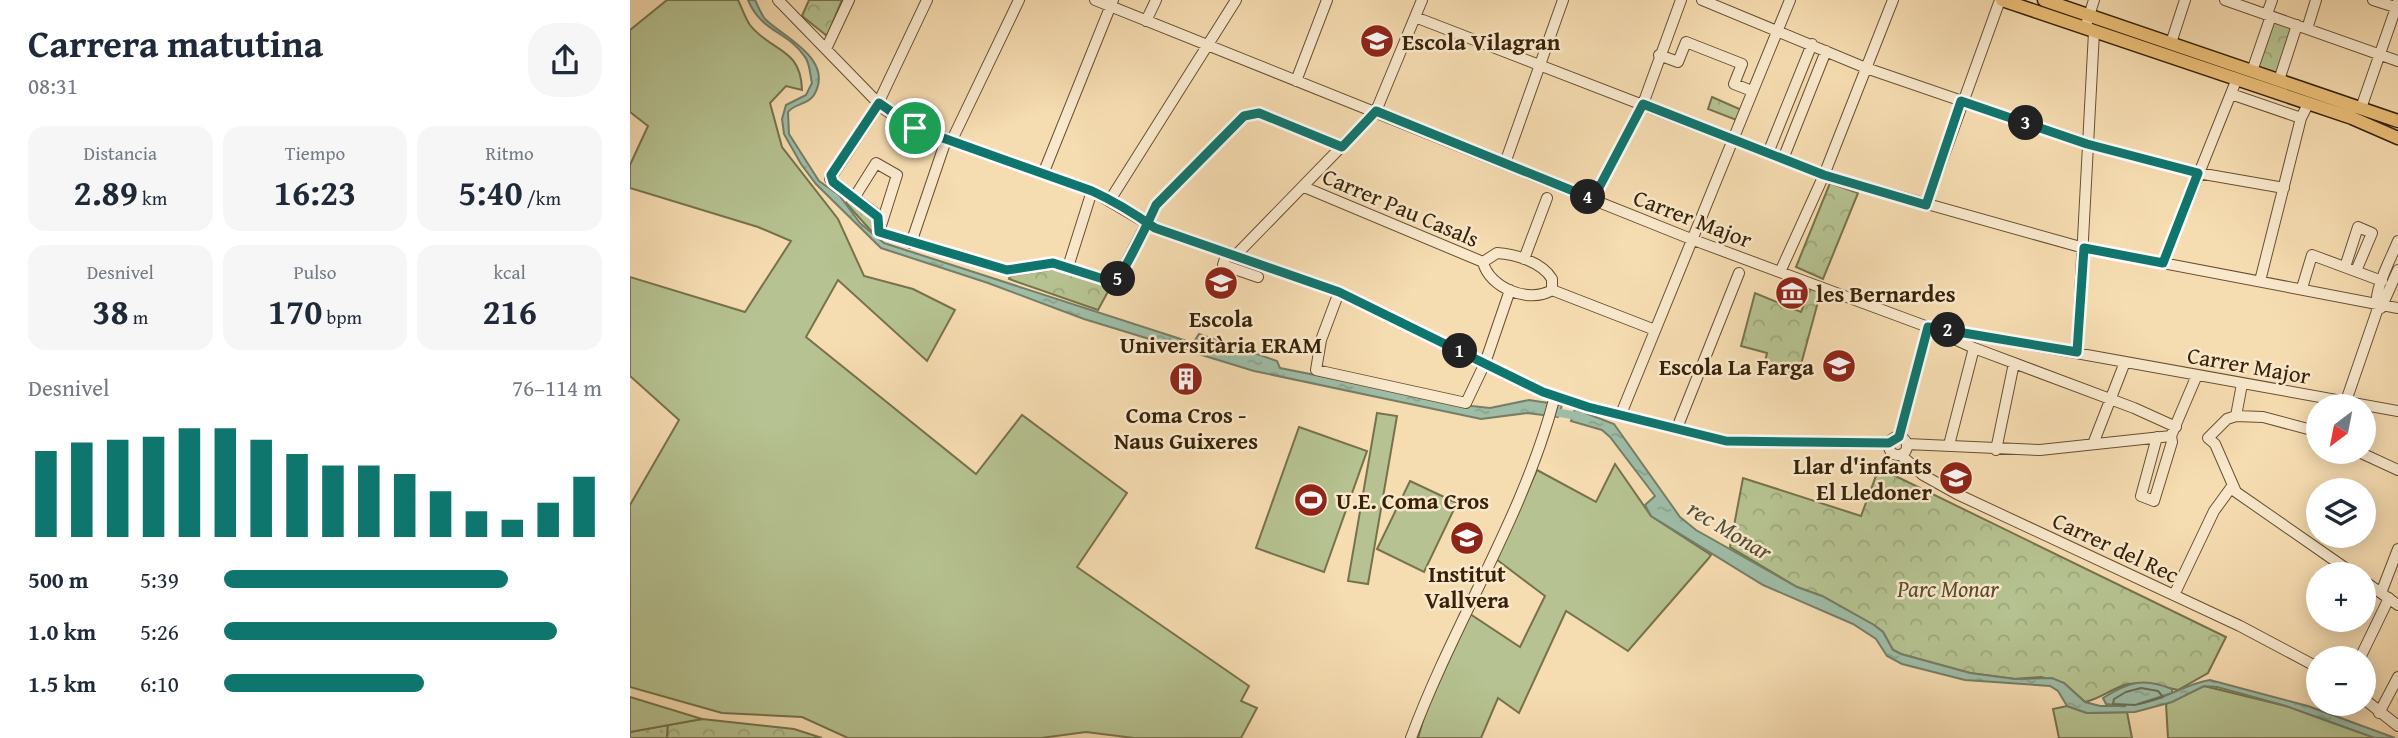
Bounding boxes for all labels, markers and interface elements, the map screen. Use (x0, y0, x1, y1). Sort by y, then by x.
text: Carrera matutina (28, 15, 323, 71)
school or university icon: Escola Vilagran (1358, 22, 1396, 60)
button: share (528, 23, 602, 97)
place label: Escola Vilagran (1402, 25, 1561, 58)
text: 08:31 (28, 69, 78, 102)
pin (885, 98, 945, 158)
pin: 3 (2008, 106, 2044, 140)
text: 3 (2021, 108, 2030, 136)
icon: arrive (896, 109, 934, 147)
text: Distancia (84, 139, 157, 167)
text: Tiempo (285, 139, 345, 167)
text: Ritmo (486, 139, 534, 167)
street label: Carrer Pau Casals (1318, 159, 1484, 255)
text: 2.89 (74, 167, 138, 218)
text: 16:23 (274, 167, 356, 218)
text: 5:40 (458, 167, 523, 218)
pin: 4 (1570, 180, 1606, 214)
street label: Carrer Major (1629, 180, 1757, 256)
text: 4 (1583, 182, 1592, 210)
text: km (138, 184, 167, 212)
text: /km (523, 184, 561, 212)
text: Desnivel (87, 258, 154, 286)
text: Pulso (293, 258, 337, 286)
text: kcal (493, 258, 526, 286)
pin: 5 (1100, 262, 1135, 296)
text: 5 (1113, 264, 1122, 292)
school or university icon: Escola Universitària ERAM (1202, 264, 1240, 302)
museum icon: les Bernardes (1773, 274, 1811, 312)
place label: les Bernardes (1816, 277, 1956, 310)
text: 38 (92, 286, 129, 337)
text: 170 (268, 286, 322, 337)
text: 216 (482, 286, 537, 337)
place label: Escola Universitària ERAM (1120, 302, 1322, 361)
text: m (129, 303, 148, 331)
text: bpm (322, 303, 362, 331)
pin: 2 (1930, 312, 1966, 348)
text: 2 (1943, 315, 1952, 343)
pin: 1 (1442, 334, 1478, 368)
text: 1 (1455, 336, 1464, 364)
street label: Carrer Major (2185, 338, 2314, 392)
school or university icon: Escola La Farga (1820, 347, 1858, 385)
place label: Escola La Farga (1659, 350, 1814, 383)
building icon: Coma Cros - Naus Guixeres (1167, 360, 1205, 398)
text: Desnivel (28, 371, 109, 404)
text: 76–114 m (512, 371, 602, 404)
north arrow (2306, 394, 2376, 464)
map controls (2306, 394, 2376, 716)
place label: Coma Cros - Naus Guixeres (1114, 398, 1258, 457)
place label: Llar d'infants El Lledoner (1793, 449, 1932, 508)
school or university icon: Llar d'infants El Lledoner (1937, 459, 1975, 497)
button: layers (2306, 478, 2376, 548)
sports icon: U.E. Coma Cros (1292, 481, 1330, 519)
place label: U.E. Coma Cros (1336, 484, 1489, 517)
water label: rec Monar (1681, 491, 1780, 569)
street label: Carrer del Rec (2047, 503, 2185, 591)
school or university icon: Institut Vallvera (1448, 519, 1486, 557)
place label: Institut Vallvera (1425, 557, 1510, 616)
button: + (2306, 562, 2376, 632)
text: 500 m (28, 563, 89, 596)
text: 5:39 (140, 563, 179, 596)
park label: Parc Monar (1896, 572, 2000, 605)
text: 1.0 km (28, 615, 96, 648)
text: 5:26 (140, 615, 179, 648)
button: − (2306, 646, 2376, 716)
text: 1.5 km (28, 667, 96, 700)
text: 6:10 (140, 667, 179, 700)

